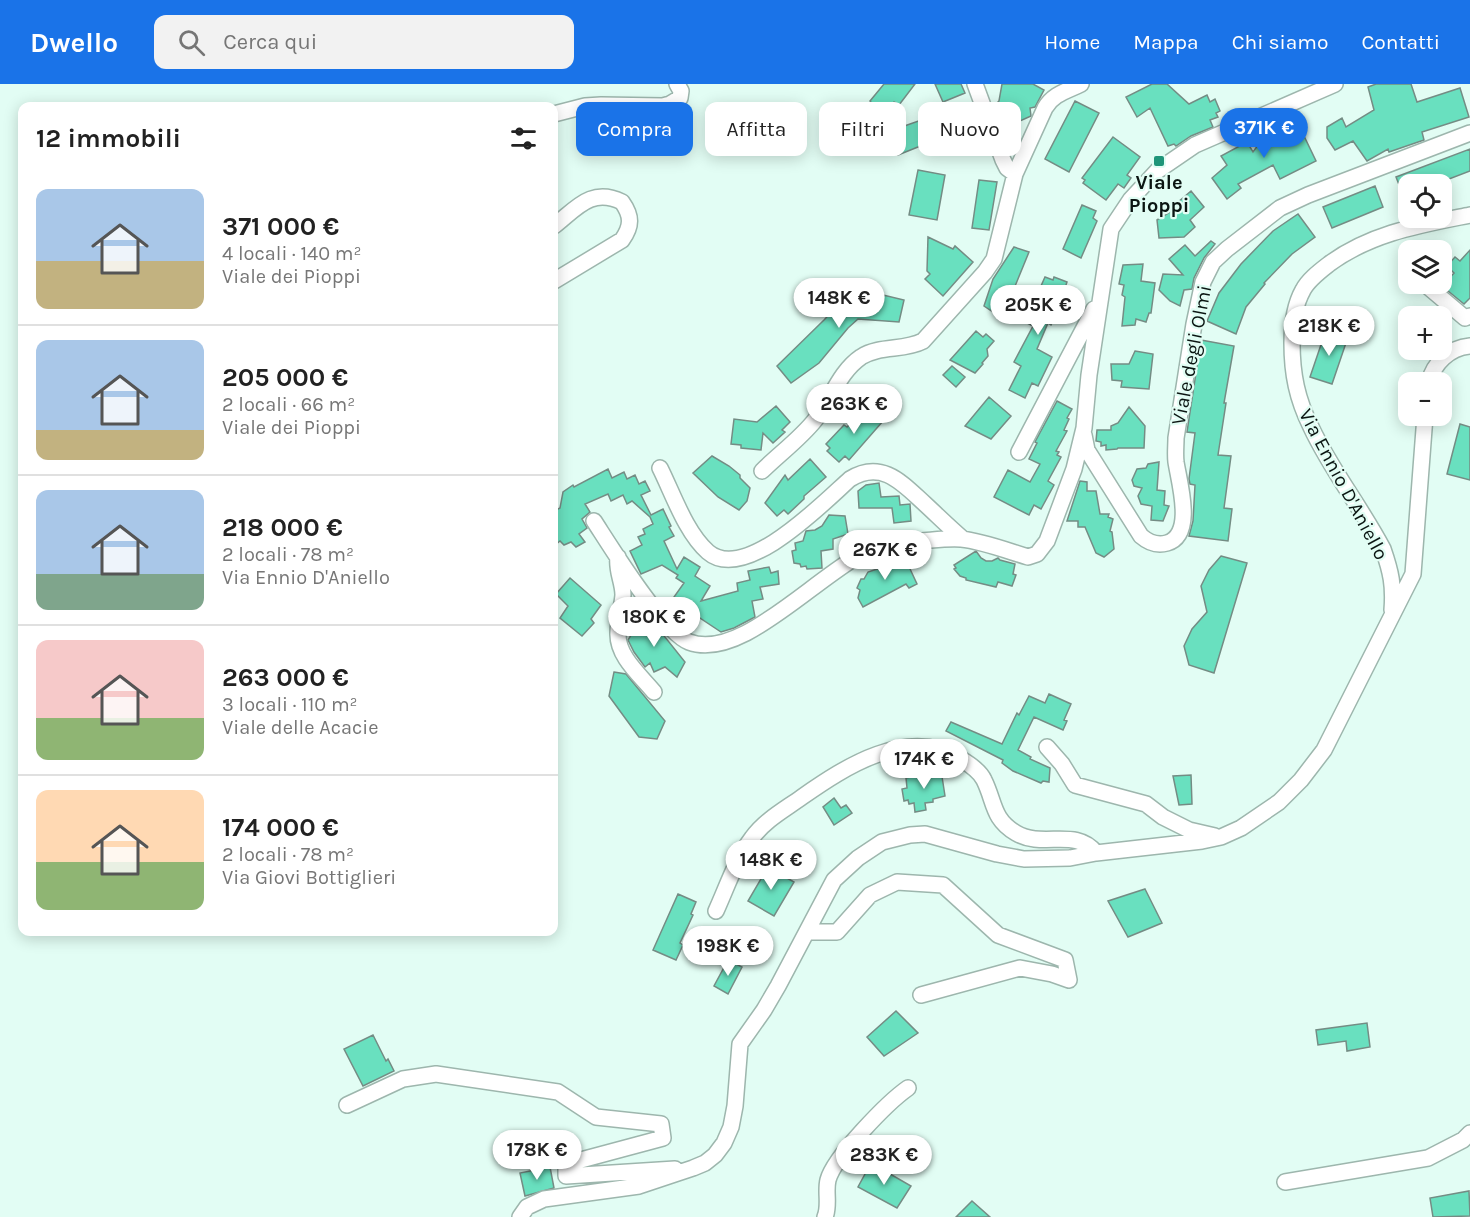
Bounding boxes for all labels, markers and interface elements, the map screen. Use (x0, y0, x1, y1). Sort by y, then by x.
search box (154, 15, 574, 69)
text: Dwello (30, 26, 118, 59)
icon: search (175, 26, 208, 59)
text: Cerca qui (223, 29, 317, 55)
text: Home (1044, 30, 1100, 54)
text: Mappa (1133, 30, 1199, 54)
text: Chi siamo (1232, 30, 1328, 54)
text: Contatti (1361, 30, 1440, 54)
chip: Compra (576, 102, 693, 156)
chip: Affitta (705, 102, 807, 156)
chip: Filtri (819, 102, 906, 156)
chip: Nuovo (918, 102, 1021, 156)
pin: 371K € (1215, 108, 1313, 159)
text: 371K € (1234, 116, 1294, 139)
icon: filters (507, 122, 540, 155)
text: 12 immobili (36, 123, 181, 154)
marker: Viale Pioppi (1152, 154, 1166, 168)
place label: Viale Pioppi (1129, 171, 1189, 217)
map controls (1398, 174, 1452, 426)
button: locate (1398, 174, 1452, 228)
text: 371 000 € (222, 211, 339, 242)
icon: home (84, 213, 156, 285)
button: layers (1398, 240, 1452, 294)
text: 4 locali · 140 m² (222, 242, 362, 265)
text: Viale dei Pioppi (222, 265, 361, 288)
pin: 148K € (790, 278, 888, 329)
street label: Viale degli Olmi (1167, 283, 1216, 427)
pin: 205K € (989, 285, 1087, 336)
text: 148K € (808, 286, 870, 309)
text: 205K € (1004, 293, 1072, 316)
pin: 218K € (1280, 306, 1378, 357)
button: + (1398, 306, 1452, 360)
text: 218K € (1298, 314, 1360, 337)
text: 205 000 € (222, 362, 348, 393)
icon: home (84, 364, 156, 436)
button: − (1398, 372, 1452, 426)
pin: 263K € (805, 384, 903, 435)
text: 263K € (820, 392, 888, 415)
text: 2 locali · 66 m² (222, 393, 355, 416)
street label: Via Ennio D'Aniello (1294, 405, 1393, 564)
text: Viale dei Pioppi (222, 416, 361, 439)
text: 218 000 € (222, 512, 343, 543)
icon: home (84, 514, 156, 586)
pin: 267K € (836, 530, 934, 581)
text: 267K € (853, 538, 918, 561)
text: 2 locali · 78 m² (222, 543, 354, 566)
text: Via Ennio D'Aniello (222, 566, 390, 589)
pin: 180K € (605, 597, 703, 648)
text: 180K € (622, 605, 686, 628)
text: 263 000 € (222, 662, 349, 693)
icon: home (84, 664, 156, 736)
text: 3 locali · 110 m² (222, 693, 358, 716)
text: Viale delle Acacie (222, 716, 379, 739)
pin: 174K € (875, 739, 973, 790)
text: 174K € (894, 747, 954, 770)
text: 174 000 € (222, 812, 339, 843)
icon: home (84, 814, 156, 886)
pin: 148K € (722, 840, 820, 891)
text: 2 locali · 78 m² (222, 843, 354, 866)
text: 148K € (740, 848, 802, 871)
text: Via Giovi Bottiglieri (222, 866, 396, 889)
pin: 198K € (679, 926, 777, 977)
text: 198K € (696, 934, 760, 957)
pin: 178K € (488, 1130, 586, 1181)
pin: 283K € (835, 1135, 933, 1186)
text: 178K € (507, 1138, 567, 1161)
text: 283K € (850, 1143, 918, 1166)

